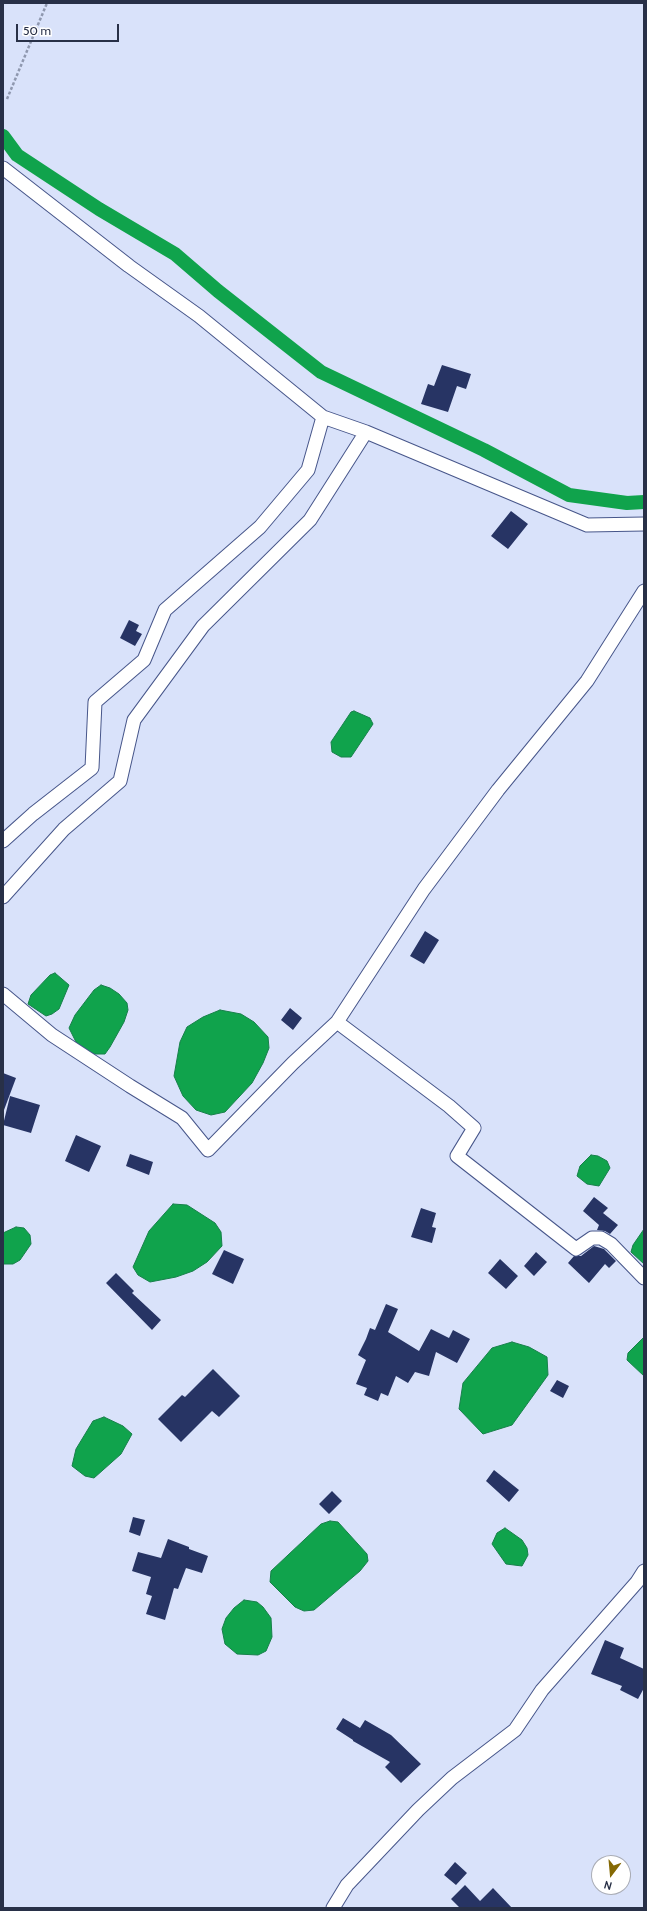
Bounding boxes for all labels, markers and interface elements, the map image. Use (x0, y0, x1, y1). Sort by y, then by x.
scale bar (18, 16, 121, 42)
text: 50 m (23, 23, 51, 38)
north arrow (591, 1855, 631, 1895)
text: N (602, 1878, 614, 1893)

